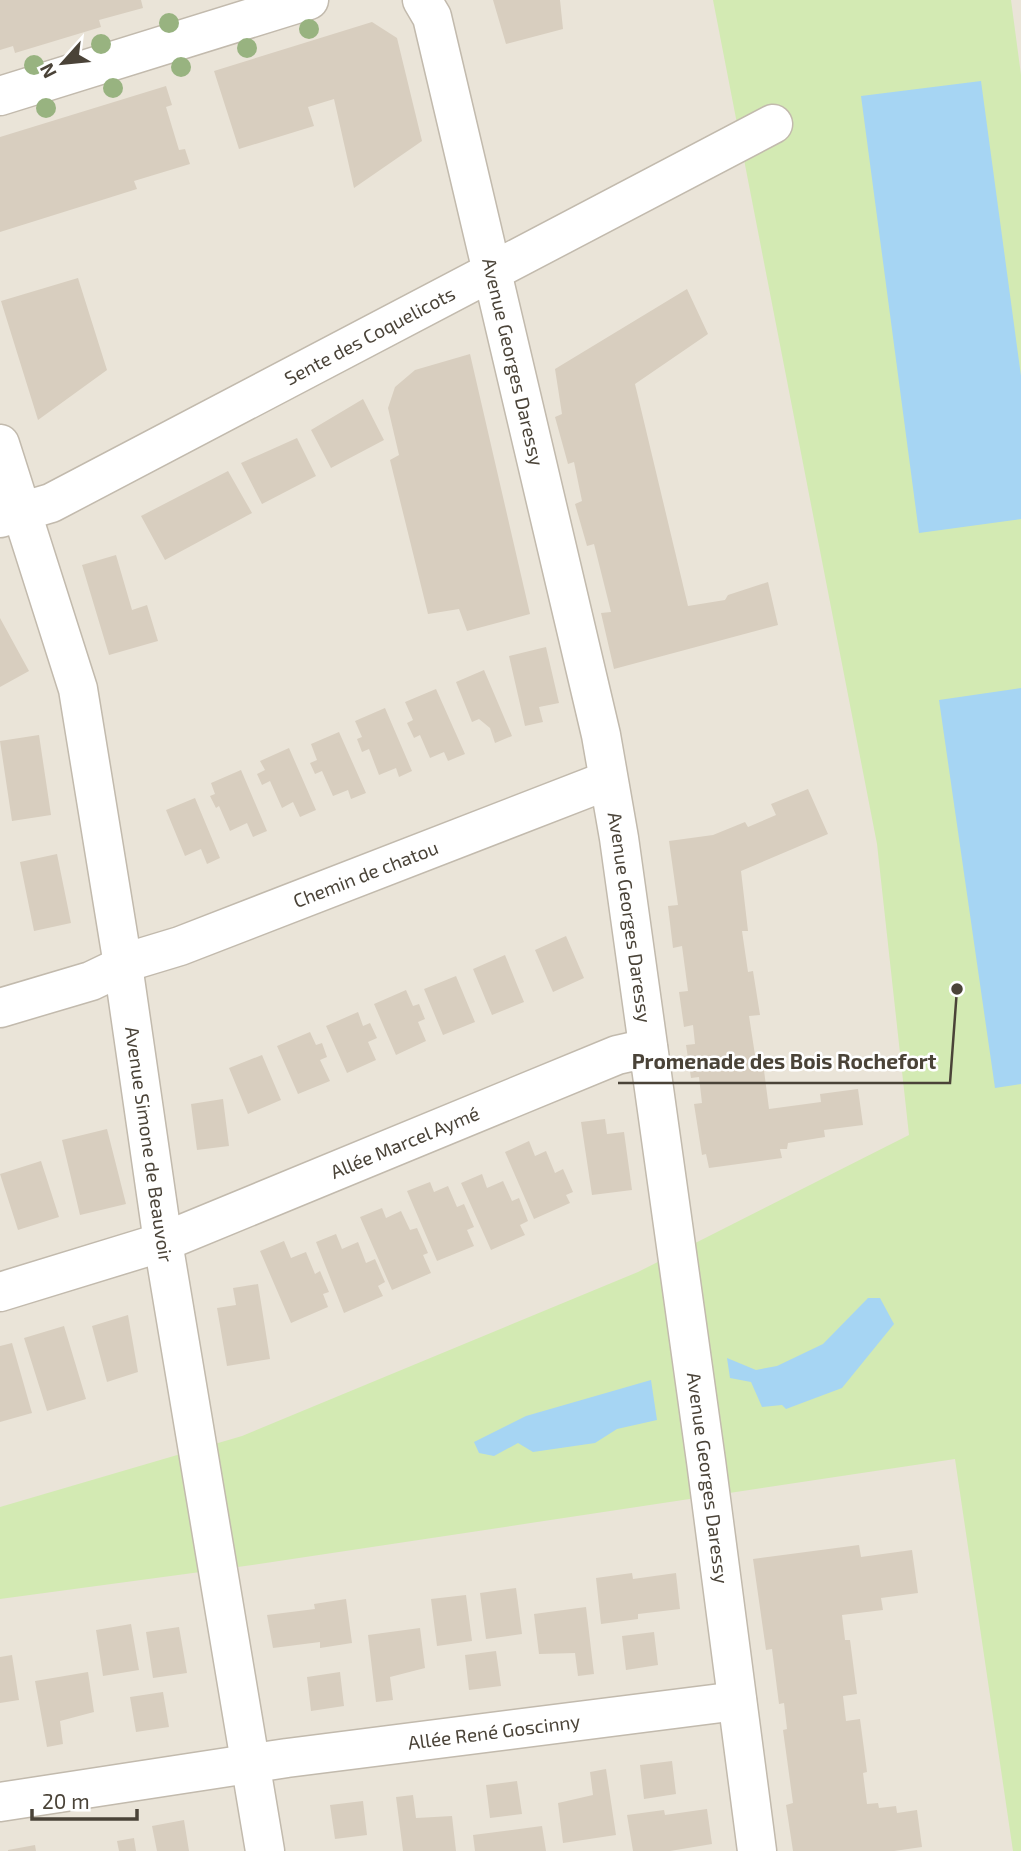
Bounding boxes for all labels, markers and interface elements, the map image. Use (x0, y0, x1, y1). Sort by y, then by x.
north arrow (28, 28, 98, 98)
text: N (34, 60, 61, 82)
street label: Avenue Georges Daressy (478, 255, 549, 468)
street label: Sente des Coquelicots (280, 281, 459, 389)
street label: Avenue Georges Daressy (604, 810, 657, 1024)
street label: Chemin de chatou (290, 835, 441, 912)
street label: Avenue Simone de Beauvoir (121, 1025, 178, 1264)
callout: Promenade des Bois Rochefort (618, 1041, 950, 1083)
text: Promenade des Bois Rochefort (632, 1048, 937, 1073)
street label: Allée Marcel Aymé (327, 1101, 482, 1183)
street label: Avenue Georges Daressy (683, 1371, 734, 1585)
street label: Allée René Goscinny (406, 1709, 582, 1754)
scale bar (32, 1778, 136, 1822)
text: 20 m (42, 1788, 90, 1813)

